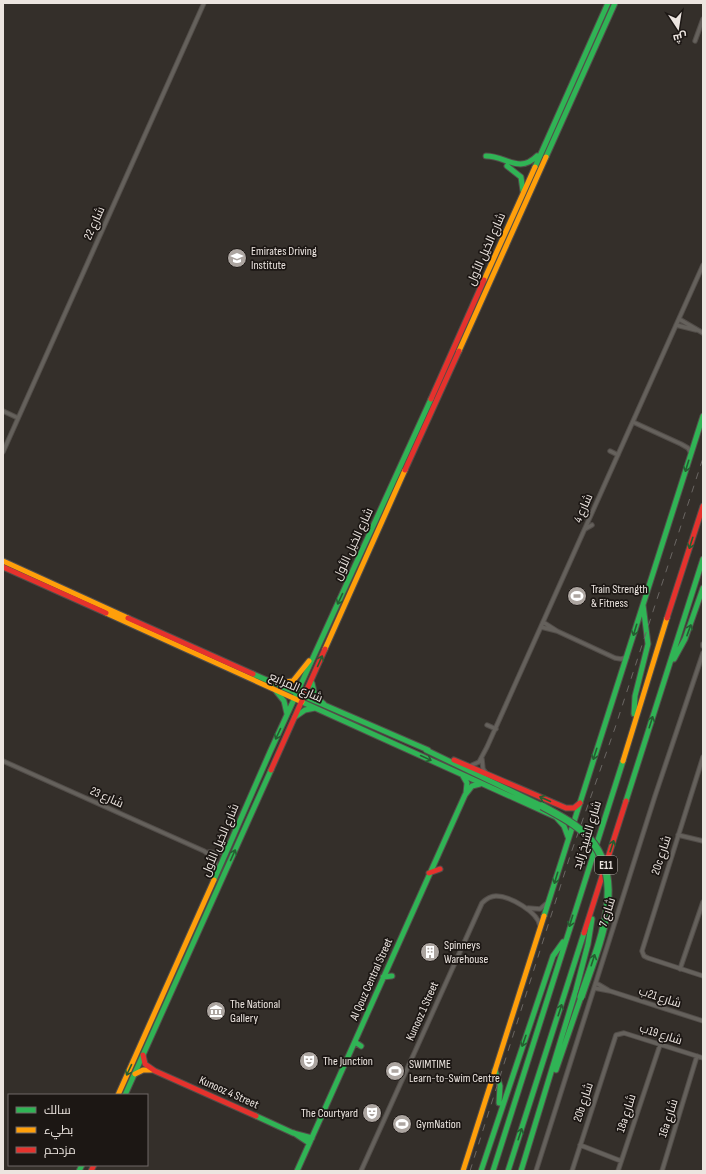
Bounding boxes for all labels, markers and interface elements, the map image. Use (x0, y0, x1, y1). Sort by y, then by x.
north arrow (658, 8, 698, 48)
text: ش (672, 29, 688, 45)
street label: شارع 22 (80, 204, 108, 242)
street label: شارع الخيل الأول (464, 210, 509, 288)
place label: Emirates Driving Institute (251, 244, 317, 273)
school or university icon: Emirates Driving Institute (226, 247, 248, 269)
one-way arrow (682, 460, 690, 472)
street label: شارع 4 (570, 491, 596, 525)
street label: شارع الخيل الأول (330, 506, 377, 583)
one-way arrow (687, 537, 694, 550)
place label: Train Strength & Fitness (591, 582, 648, 611)
sports icon: Train Strength & Fitness (566, 585, 588, 607)
one-way arrow (336, 592, 343, 604)
one-way arrow (631, 624, 638, 637)
one-way arrow (685, 624, 693, 636)
one-way arrow (317, 656, 324, 668)
street label: شارع المرابع (267, 669, 325, 706)
one-way arrow (648, 716, 655, 729)
one-way arrow (274, 728, 281, 740)
one-way arrow (591, 748, 598, 761)
one-way arrow (420, 755, 432, 762)
street label: شارع 23 (88, 783, 126, 811)
one-way arrow (540, 795, 552, 802)
street label: شارع الشيخ زايد (570, 799, 605, 871)
street label: شارع الخيل الأول (198, 801, 243, 879)
street label: 20c شارع (648, 834, 675, 877)
one-way arrow (609, 840, 616, 853)
one-way arrow (229, 849, 237, 861)
road number: E11 (595, 856, 617, 874)
one-way arrow (552, 872, 559, 885)
street label: شارع 7 (596, 896, 619, 929)
one-way arrow (567, 914, 574, 927)
street label: Al Qouz Central Street (346, 936, 396, 1024)
place label: Spinneys Warehouse (444, 938, 489, 967)
building icon: Spinneys Warehouse (419, 941, 441, 963)
one-way arrow (590, 954, 597, 967)
street label: Kunooz 1 Street (403, 979, 442, 1043)
street label: شارع 21ب (637, 984, 683, 1011)
place label: The National Gallery (230, 997, 280, 1026)
museum icon: The National Gallery (205, 1000, 227, 1022)
one-way arrow (556, 1004, 564, 1016)
street label: شارع 19ب (638, 1021, 684, 1048)
one-way arrow (519, 1034, 527, 1046)
theatre icon: The Junction (298, 1050, 320, 1072)
place label: The Junction (323, 1054, 373, 1069)
place label: SWIMTIME Learn-to-Swim Centre (409, 1057, 500, 1086)
sports icon: SWIMTIME Learn-to-Swim Centre (384, 1060, 406, 1082)
one-way arrow (125, 1064, 132, 1076)
street label: Kunooz 4 Street (197, 1073, 261, 1112)
street label: 20b شارع (570, 1081, 597, 1124)
street label: 18a شارع (613, 1092, 640, 1134)
legend (8, 1094, 148, 1166)
street label: 16a شارع (655, 1097, 682, 1139)
theatre icon: The Courtyard (361, 1102, 383, 1124)
text: سالك (44, 1103, 71, 1118)
place label: The Courtyard (301, 1106, 358, 1121)
sports icon: GymNation (391, 1113, 413, 1135)
place label: GymNation (416, 1117, 461, 1132)
text: بطيء (44, 1123, 73, 1140)
one-way arrow (517, 1128, 524, 1141)
text: مزدحم (44, 1143, 76, 1158)

